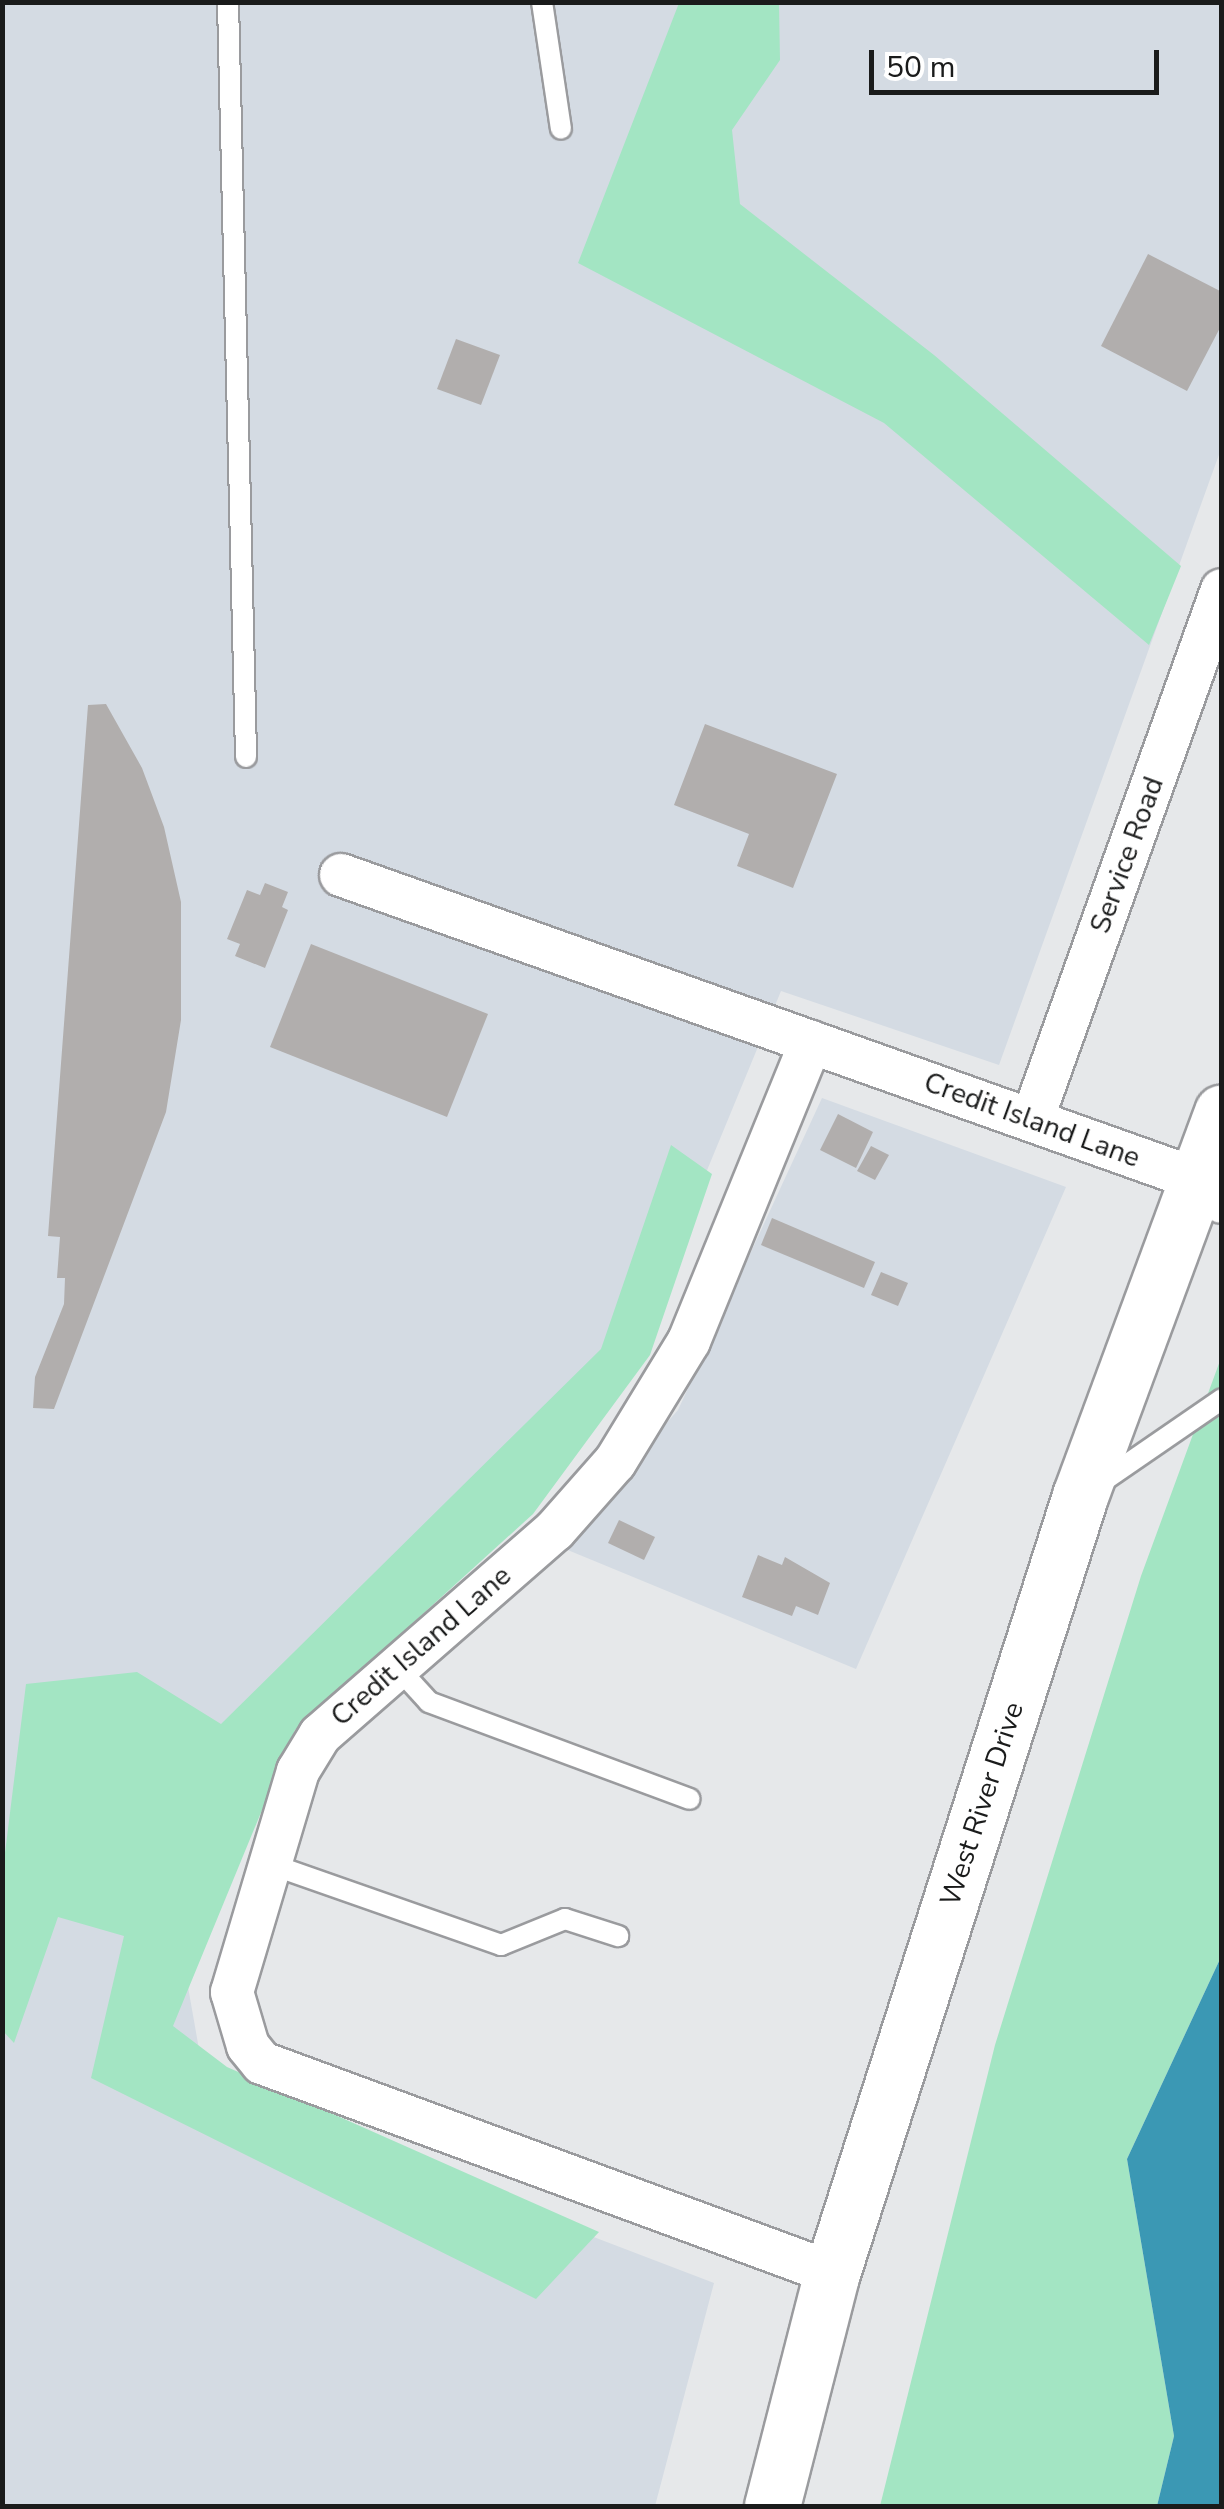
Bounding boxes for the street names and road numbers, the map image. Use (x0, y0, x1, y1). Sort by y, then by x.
street label: Service Road (1083, 772, 1171, 938)
street label: Credit Island Lane (919, 1065, 1145, 1175)
street label: Credit Island Lane (324, 1559, 518, 1733)
street label: West River Drive (933, 1698, 1031, 1910)

